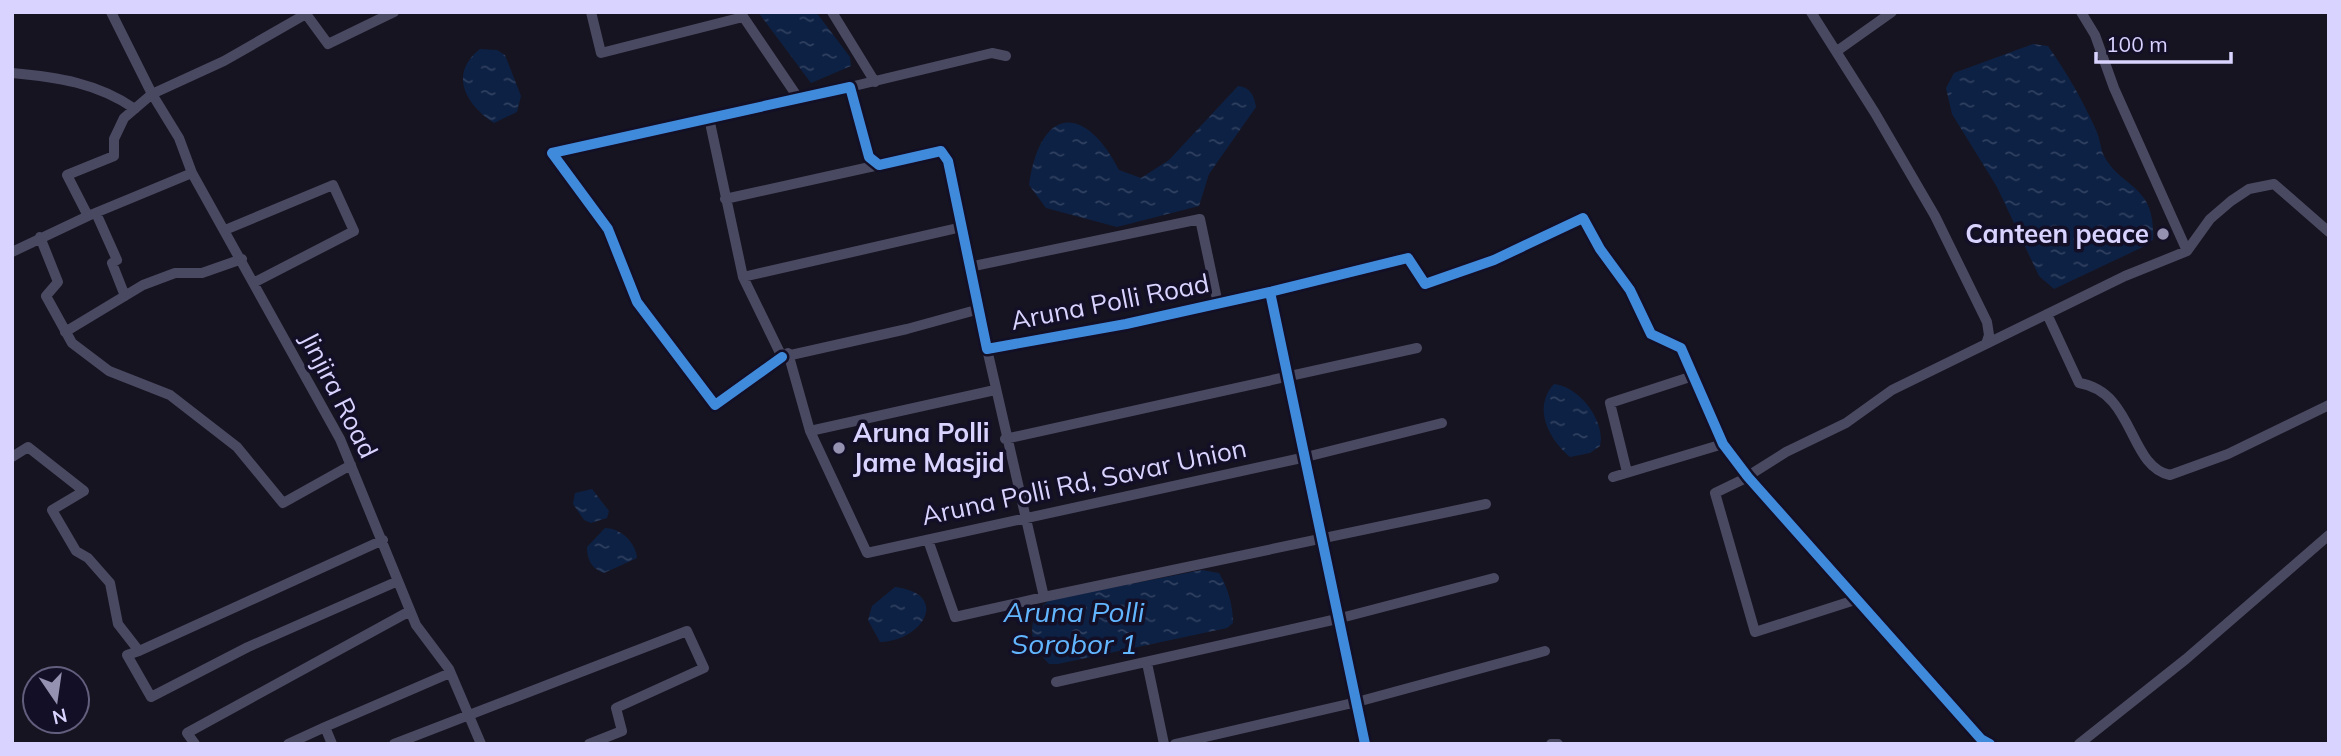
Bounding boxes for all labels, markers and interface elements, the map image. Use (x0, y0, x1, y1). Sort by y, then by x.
scale bar (2096, 21, 2231, 65)
text: 100 m (2106, 31, 2168, 57)
place label: Canteen peace (1965, 217, 2149, 250)
marker: Canteen peace (2155, 226, 2171, 242)
street label: Aruna Polli Road (1008, 266, 1212, 337)
street label: Jinjira Road (293, 326, 385, 464)
place label: Aruna Polli Jame Masjid (853, 416, 1005, 479)
street label: Aruna Polli Rd, Savar Union (918, 431, 1249, 532)
marker: Aruna Polli Jame Masjid (831, 440, 847, 456)
water label: Aruna Polli Sorobor 1 (1003, 594, 1145, 661)
north arrow (21, 665, 91, 735)
text: N (50, 703, 70, 730)

